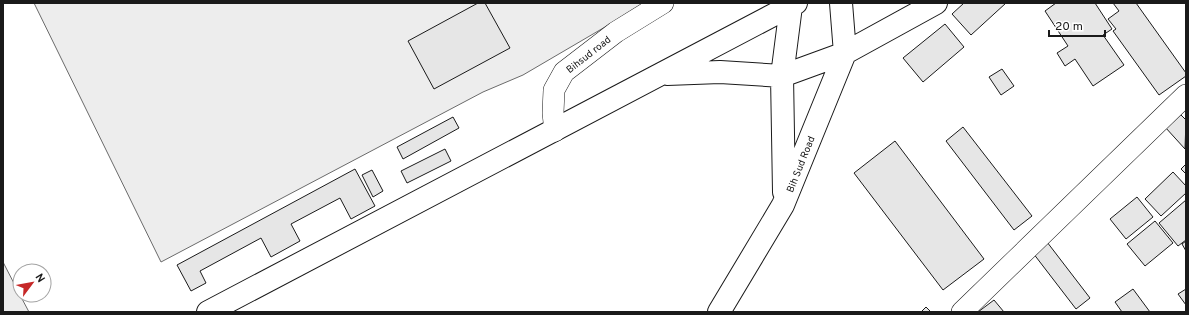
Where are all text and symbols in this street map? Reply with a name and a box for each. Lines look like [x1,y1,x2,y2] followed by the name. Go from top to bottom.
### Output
[1049,12,1105,38] scale bar
[1055,19,1083,35] text: 20 m
[564,34,614,77] street label: Bihsud road
[784,134,819,195] street label: Bih Sud Road
[12,263,52,303] north arrow
[32,271,48,285] text: N

